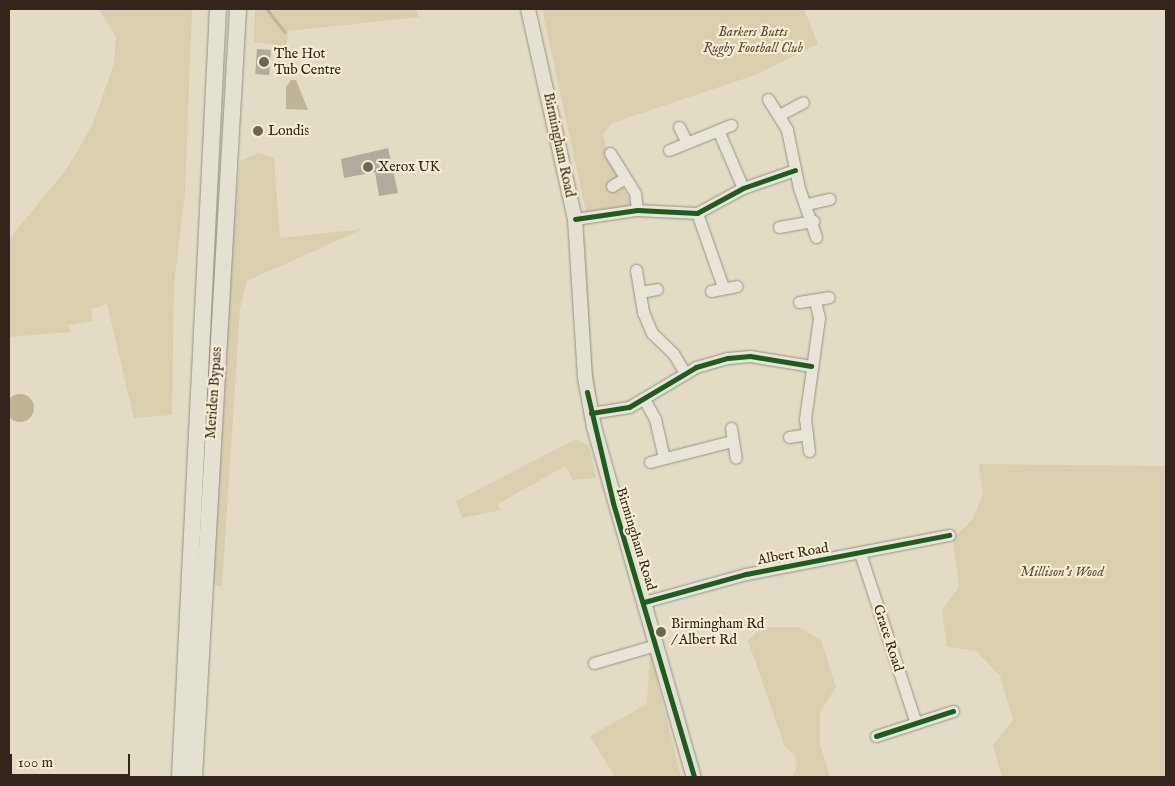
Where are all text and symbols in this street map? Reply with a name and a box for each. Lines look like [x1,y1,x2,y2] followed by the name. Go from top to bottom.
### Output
[703,24,803,56] park label: Barkers Butts Rugby Football Club
[274,46,341,78] place label: The Hot Tub Centre
[258,56,270,68] marker: The Hot Tub Centre
[540,91,578,199] street label: Birmingham Road
[268,123,309,139] place label: Londis
[252,125,264,137] marker: Londis
[378,159,440,175] place label: Xerox UK
[362,161,374,173] marker: Xerox UK
[202,346,226,440] street label: Meriden Bypass
[612,485,660,593] street label: Birmingham Road
[756,539,830,569] street label: Albert Road
[1020,564,1104,580] park label: Millison's Wood
[869,602,907,674] street label: Grace Road
[671,616,764,648] place label: Birmingham Rd / Albert Rd
[655,626,667,638] marker: Birmingham Rd / Albert Rd
[12,744,132,776] scale bar
[18,753,53,772] text: 100 m

